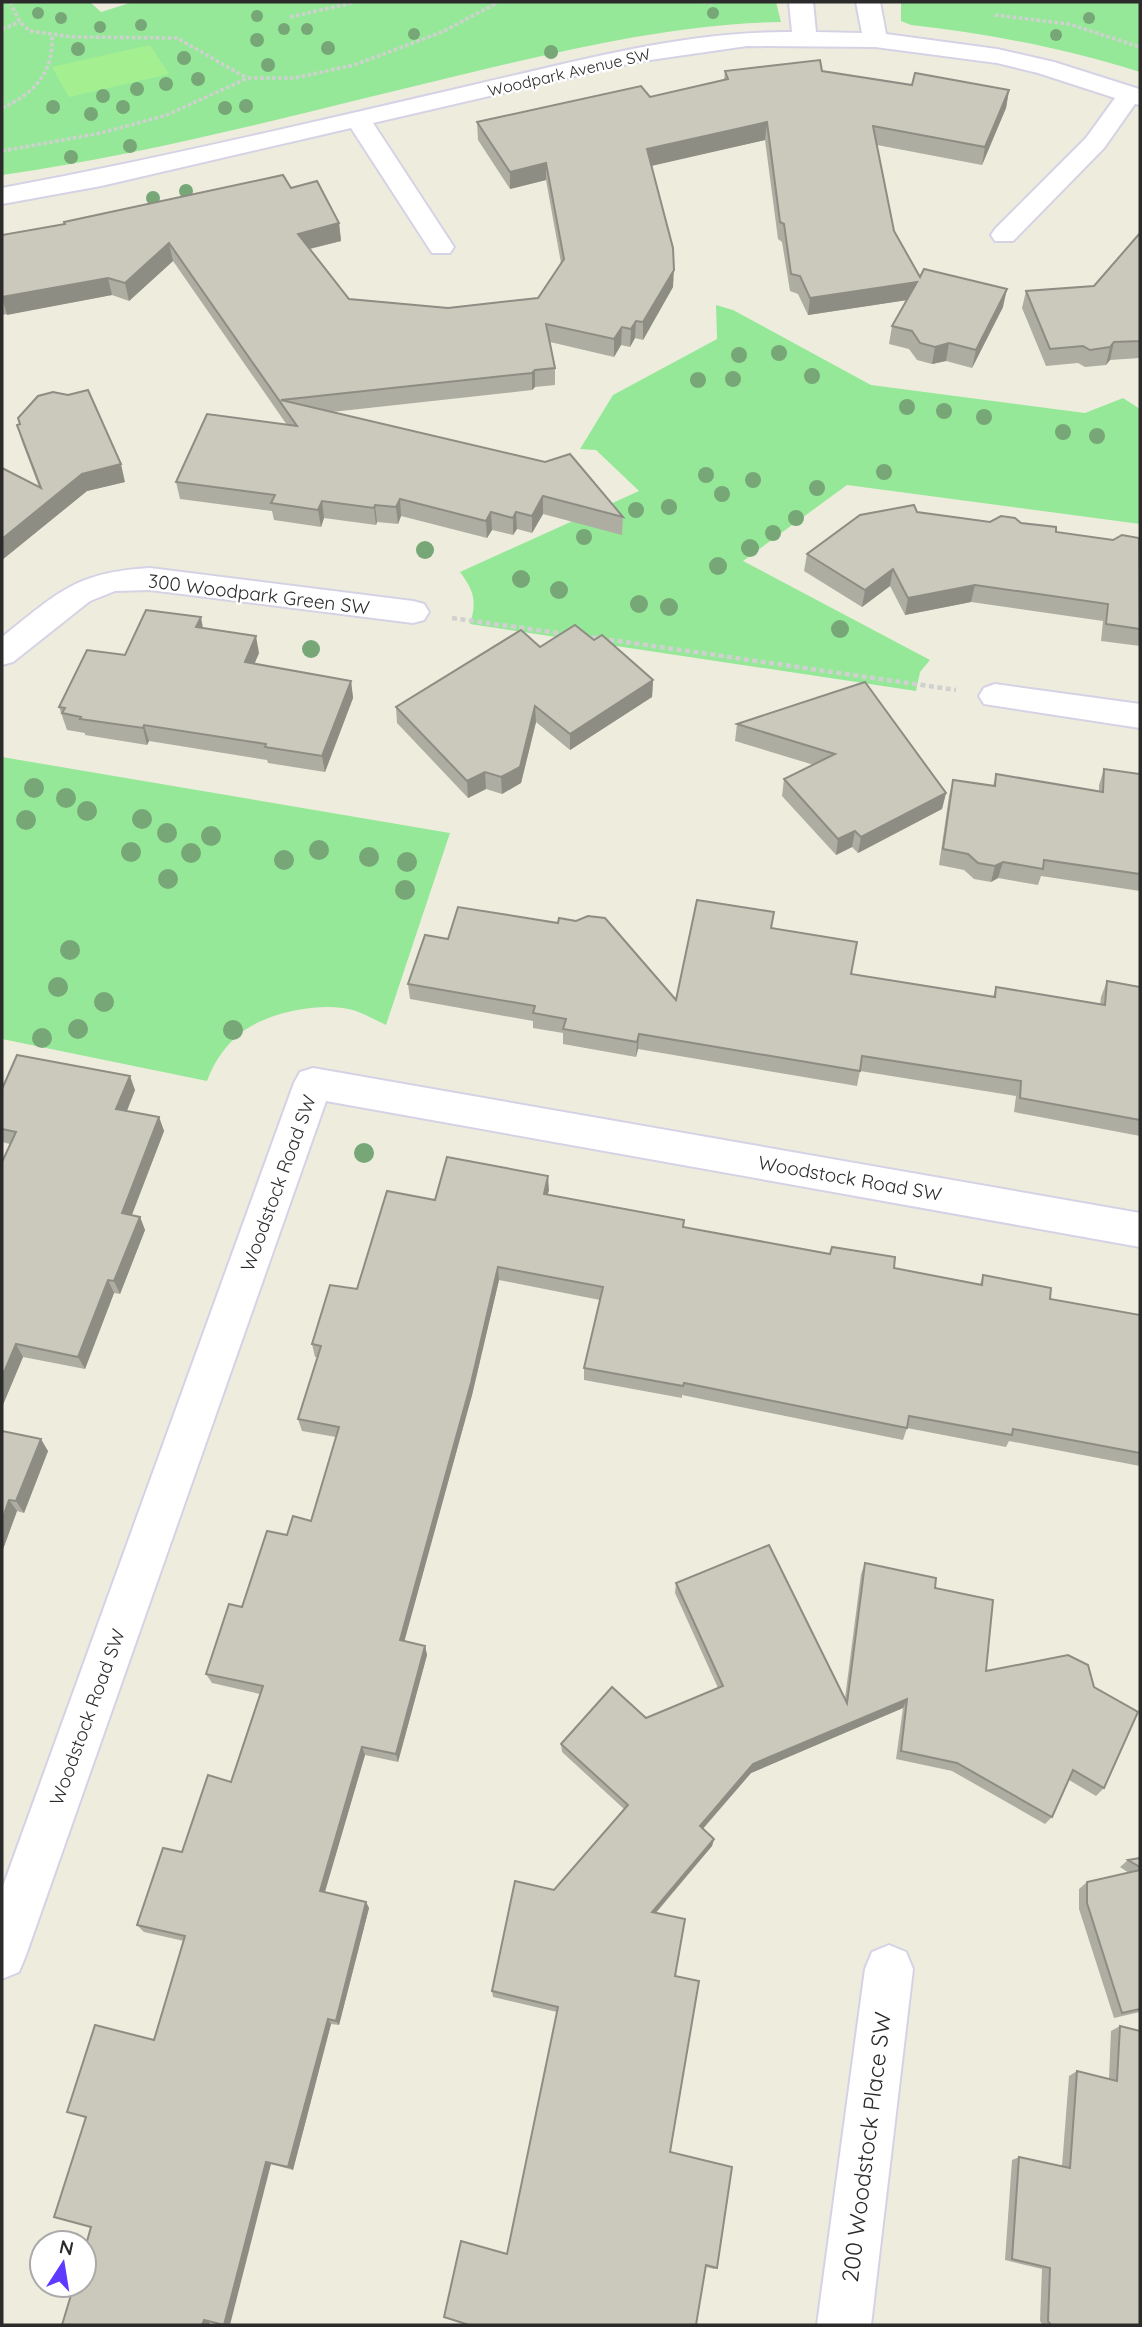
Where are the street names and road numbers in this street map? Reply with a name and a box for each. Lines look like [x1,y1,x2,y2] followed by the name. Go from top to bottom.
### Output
[486,44,652,100] street label: Woodpark Avenue SW
[147,569,371,619] street label: 300 Woodpark Green SW
[235,1092,321,1274] street label: Woodstock Road SW
[756,1150,944,1206] street label: Woodstock Road SW
[44,1626,130,1808] street label: Woodstock Road SW
[835,2010,897,2284] street label: 200 Woodstock Place SW

